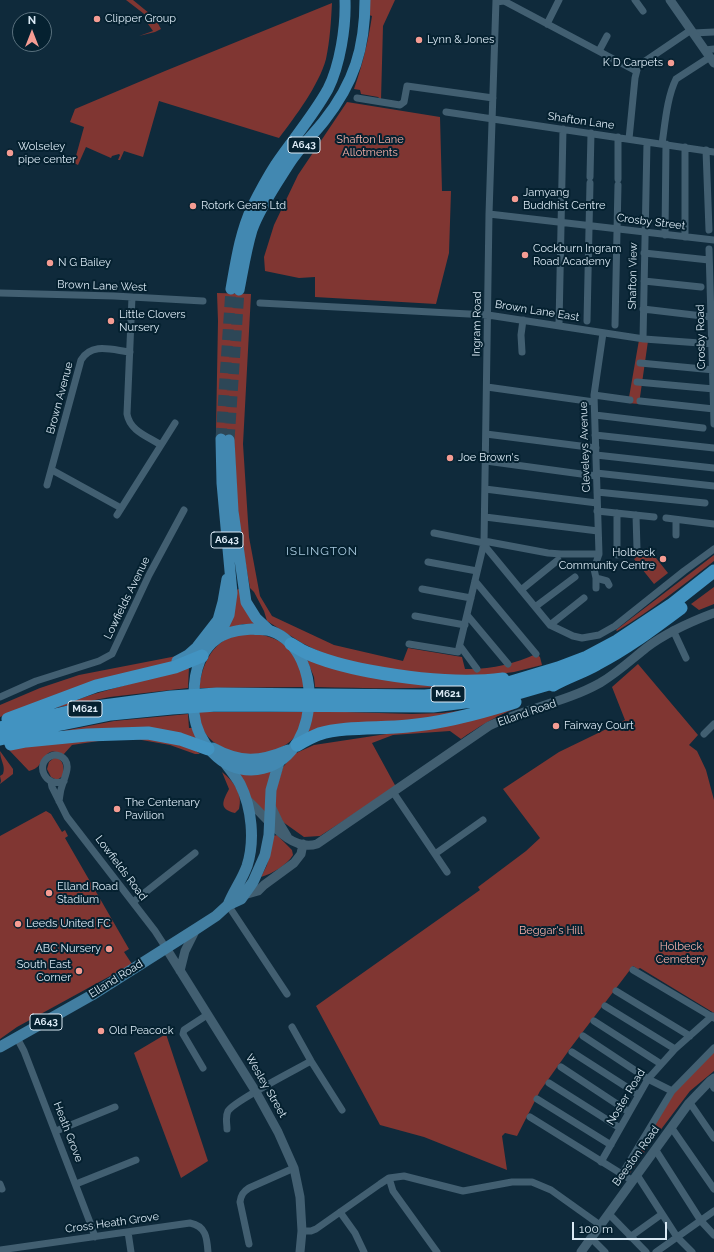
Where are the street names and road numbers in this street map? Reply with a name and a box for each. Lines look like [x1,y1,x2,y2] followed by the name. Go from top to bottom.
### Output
[547,110,615,132] street label: Shafton Lane
[288,137,320,153] road number: A643
[616,211,686,233] street label: Crosby Street
[626,242,640,310] street label: Shafton View
[57,278,147,294] street label: Brown Lane West
[470,291,484,357] street label: Ingram Road
[494,298,580,324] street label: Brown Lane East
[694,304,708,370] street label: Crosby Road
[44,360,76,436] street label: Brown Avenue
[577,401,593,493] street label: Cleveleys Avenue
[211,532,243,548] road number: A643
[101,555,153,641] street label: Lowfields Avenue
[431,686,465,702] road number: M621
[496,697,558,729] street label: Elland Road
[68,701,102,717] road number: M621
[92,833,150,903] street label: Lowfields Road
[87,957,145,1001] street label: Elland Road
[30,1014,62,1030] road number: A643
[243,1052,289,1120] street label: Wesley Street
[604,1066,648,1128] street label: Noster Road
[50,1100,86,1164] street label: Heath Grove
[610,1123,662,1189] street label: Beeston Road
[64,1210,160,1236] street label: Cross Heath Grove

